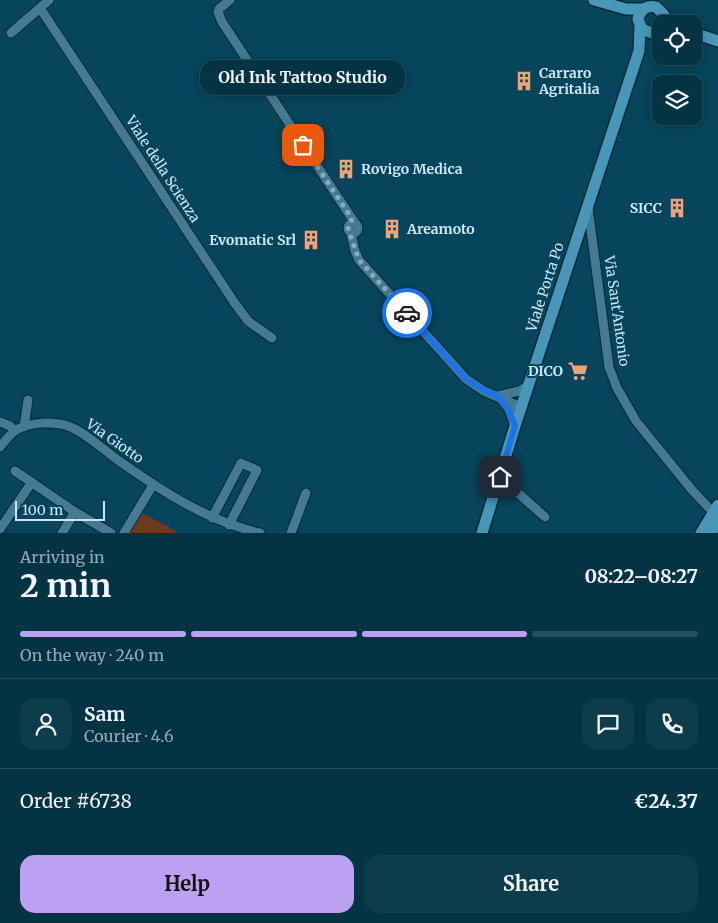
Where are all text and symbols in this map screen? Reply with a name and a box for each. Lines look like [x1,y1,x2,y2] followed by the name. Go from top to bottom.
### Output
[652,15,702,125] map controls
[652,15,702,65] button: locate
[200,60,406,95] callout: Old Ink Tattoo Studio
[538,64,600,98] place label: Carraro Agritalia
[218,67,387,87] text: Old Ink Tattoo Studio
[513,70,535,92] building icon: Carraro Agritalia
[652,75,702,125] button: layers
[121,111,204,226] street label: Viale della Scienza
[282,124,324,166] pin
[289,131,317,159] icon: bag
[335,158,357,180] building icon: Rovigo Medica
[361,160,463,178] place label: Rovigo Medica
[666,197,688,219] building icon: SICC
[630,199,662,217] place label: SICC
[381,218,403,240] building icon: Areamoto
[406,220,475,238] place label: Areamoto
[300,229,322,251] building icon: Evomatic Srl
[209,231,296,249] place label: Evomatic Srl
[522,240,568,335] street label: Viale Porta Po
[600,254,634,367] street label: Via Sant'Antonio
[382,288,432,338] courier
[393,299,421,327] icon: car
[567,360,589,382] supermarket icon: DICO
[528,362,563,380] place label: DICO
[82,414,147,467] street label: Via Giotto
[479,456,521,498] pin
[486,463,514,491] icon: home
[15,498,105,521] scale bar
[22,501,63,519] text: 100 m
[20,547,105,567] text: Arriving in
[584,564,698,588] text: 08:22–08:27
[20,566,111,606] text: 2 min
[20,645,164,665] text: On the way · 240 m
[20,698,72,750] button: person
[582,698,634,750] button: chat
[646,698,698,750] button: phone
[84,702,125,726] text: Sam
[84,726,174,746] text: Courier · 4.6
[20,789,132,813] text: Order #6738
[634,789,698,813] text: €24.37
[20,855,354,913] button: Help
[364,855,698,913] button: Share

